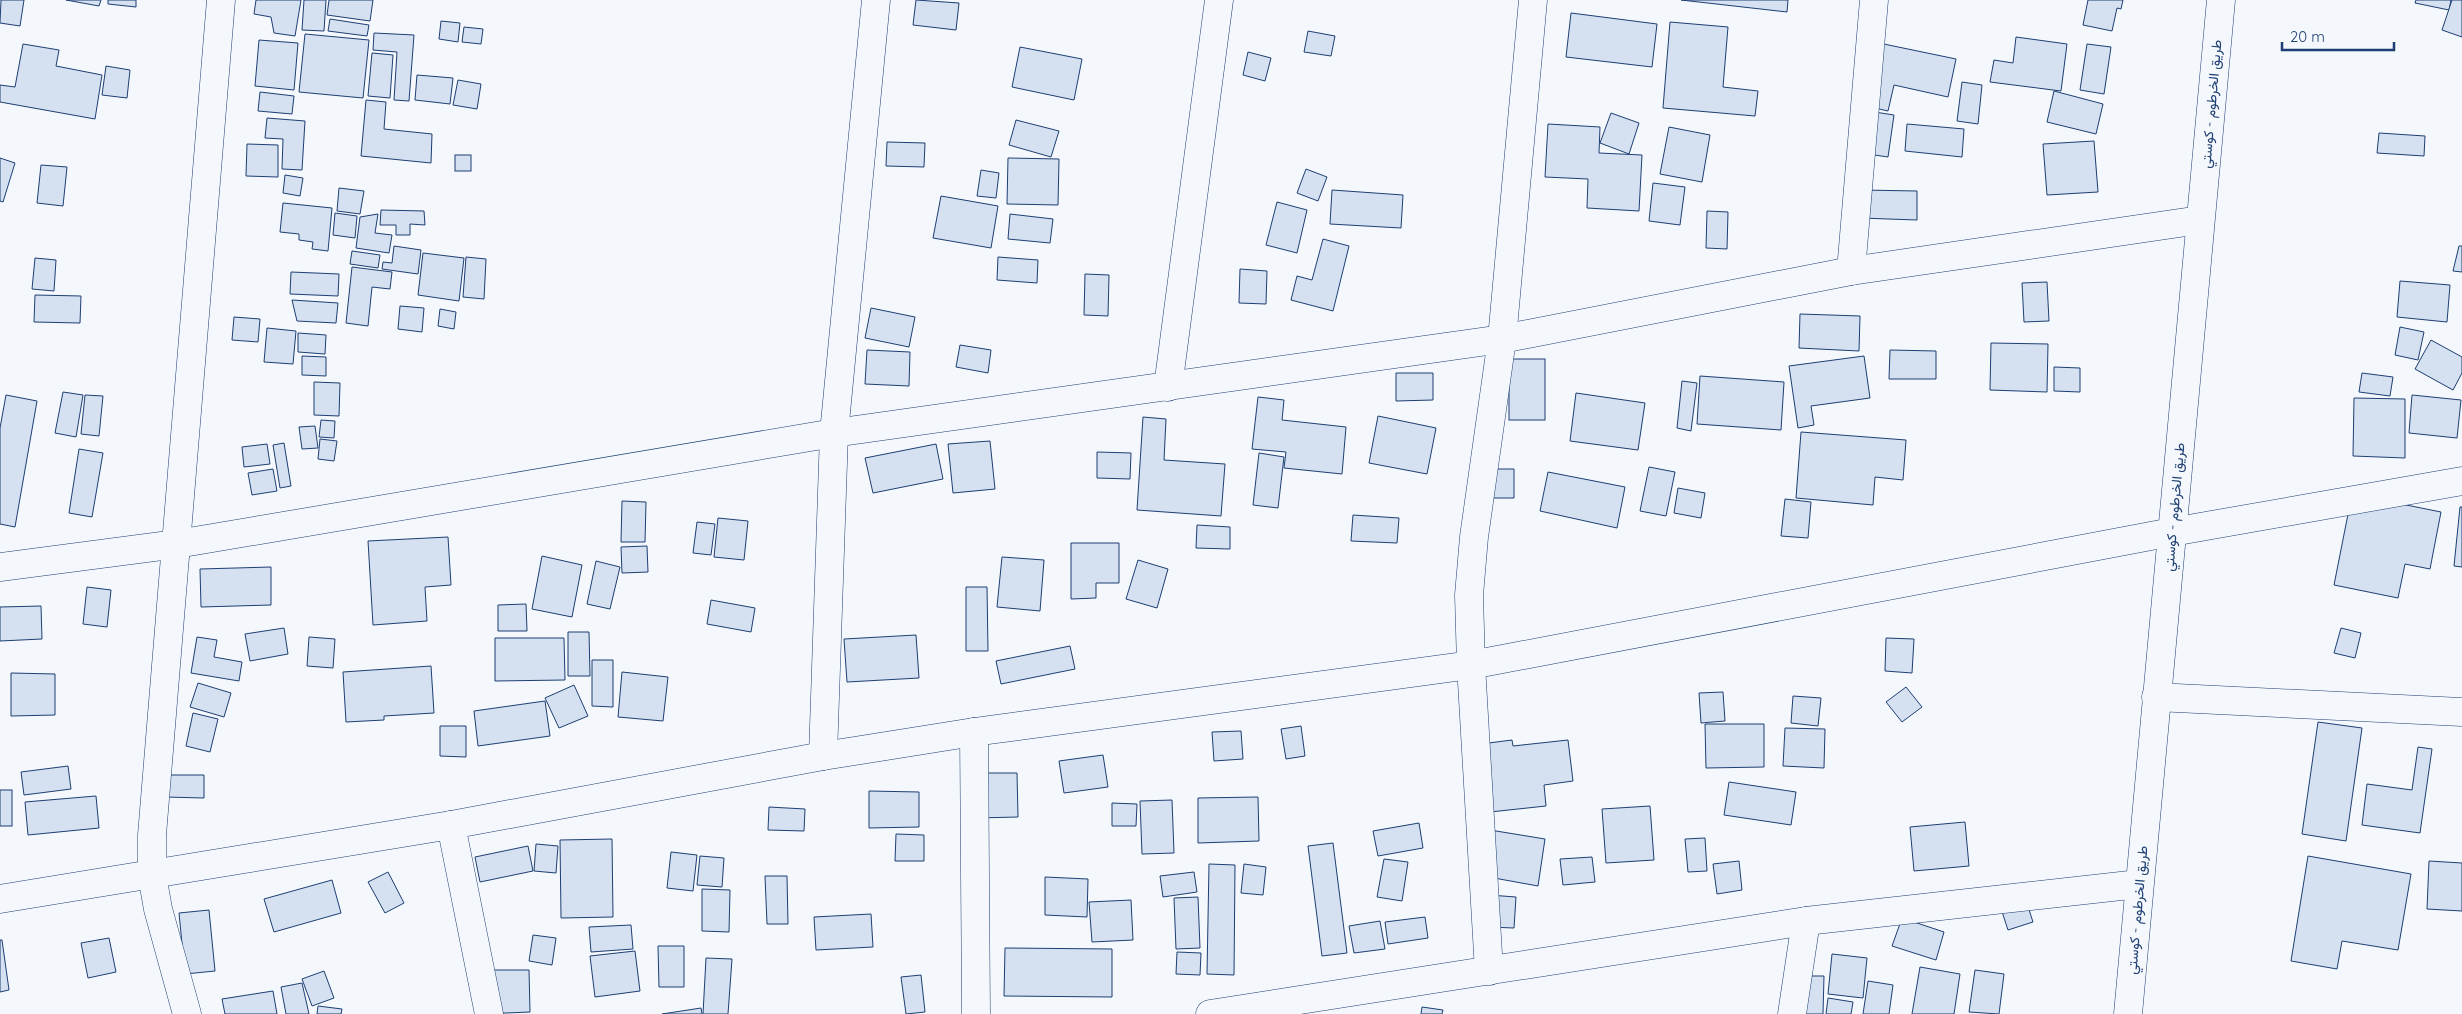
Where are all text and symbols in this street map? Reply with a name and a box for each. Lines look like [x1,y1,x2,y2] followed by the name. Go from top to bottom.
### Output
[2282,20,2394,52] scale bar
[2290,27,2325,46] text: 20 m
[2196,39,2229,169] street label: طريق الخرطوم - كوستي
[2159,442,2192,572] street label: طريق الخرطوم - كوستي
[2122,845,2155,975] street label: طريق الخرطوم - كوستي

